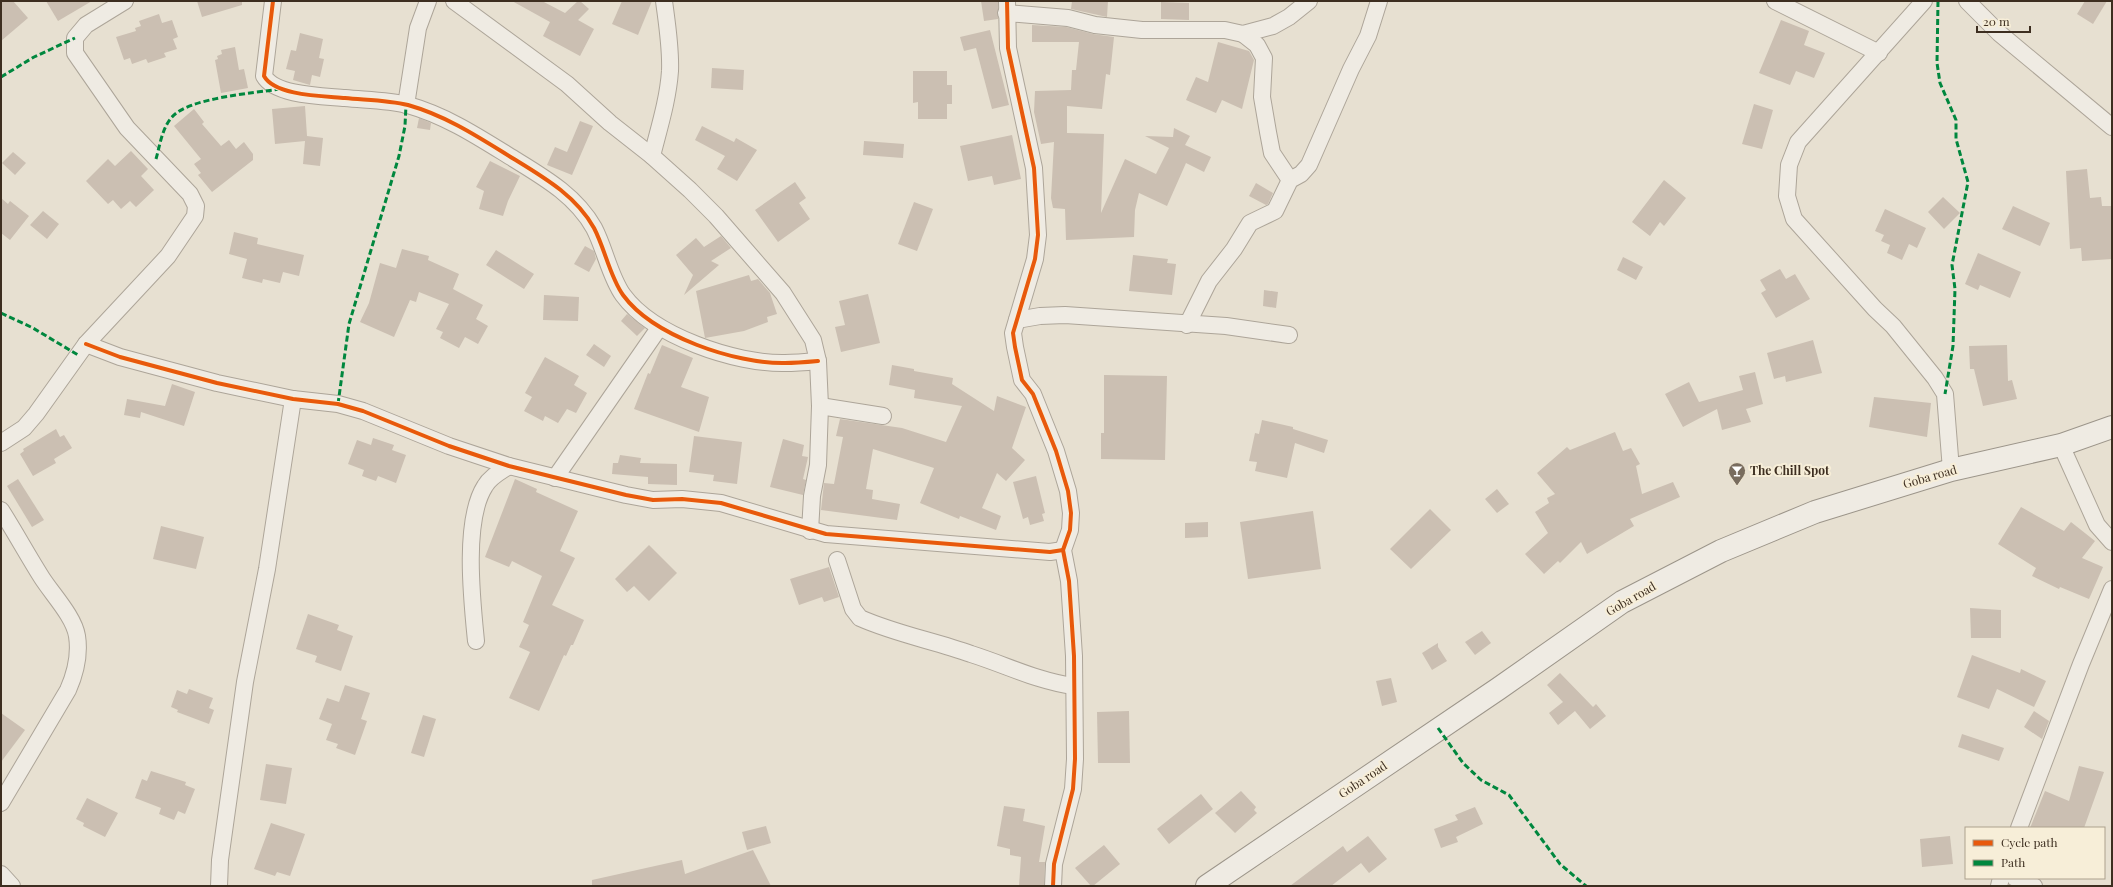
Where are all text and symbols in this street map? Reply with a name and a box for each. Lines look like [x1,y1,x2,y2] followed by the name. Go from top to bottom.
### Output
[1977,8,2030,34] scale bar
[1983,13,2010,29] text: 20 m
[1727,461,1747,486] bar icon: The Chill Spot
[1901,461,1958,491] street label: Goba road
[1750,462,1830,478] place label: The Chill Spot
[1603,577,1658,619] street label: Goba road
[1335,757,1390,801] street label: Goba road
[1965,827,2105,879] legend
[2001,834,2058,850] text: Cycle path
[2001,854,2025,870] text: Path

